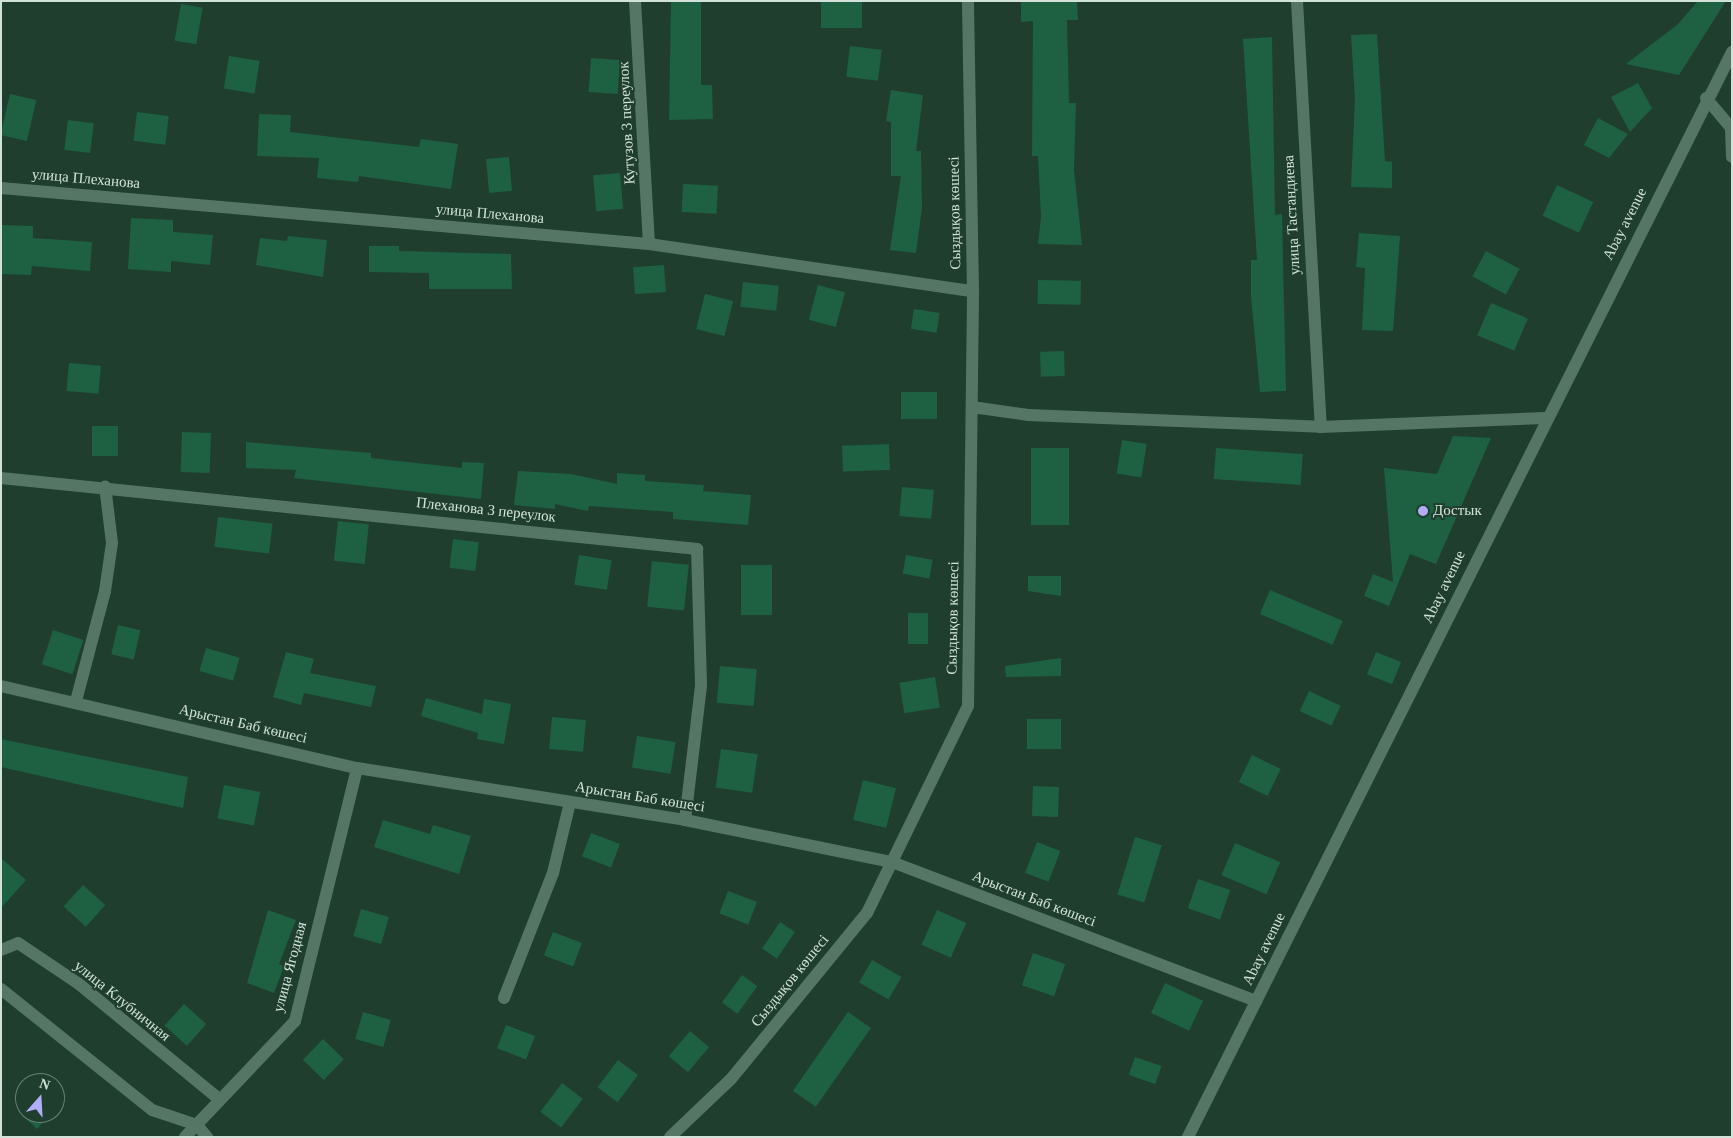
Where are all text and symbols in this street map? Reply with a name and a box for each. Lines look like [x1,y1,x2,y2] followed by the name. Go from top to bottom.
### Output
[615,61,639,185] street label: Кутузов 3 переулок
[1280,155,1304,275] street label: улица Тастандиева
[945,156,965,270] street label: Сыздықов көшесі
[31,165,141,193] street label: улица Плеханова
[1599,185,1651,263] street label: Abay avenue
[435,200,545,228] street label: улица Плеханова
[415,494,557,526] street label: Плеханова 3 переулок
[1433,502,1482,520] place label: Достык
[1417,505,1429,517] marker: Достык
[1419,548,1469,626] street label: Abay avenue
[943,561,963,675] street label: Сыздықов көшесі
[177,700,309,748] street label: Арыстан Баб көшесі
[574,778,706,816] street label: Арыстан Баб көшесі
[970,867,1098,931] street label: Арыстан Баб көшесі
[1239,910,1289,988] street label: Abay avenue
[269,920,311,1014] street label: улица Ягодная
[747,931,833,1031] street label: Сыздықов көшесі
[70,957,174,1045] street label: улица Клубничная
[15,1073,65,1123] north arrow
[37,1076,52,1093] text: N

